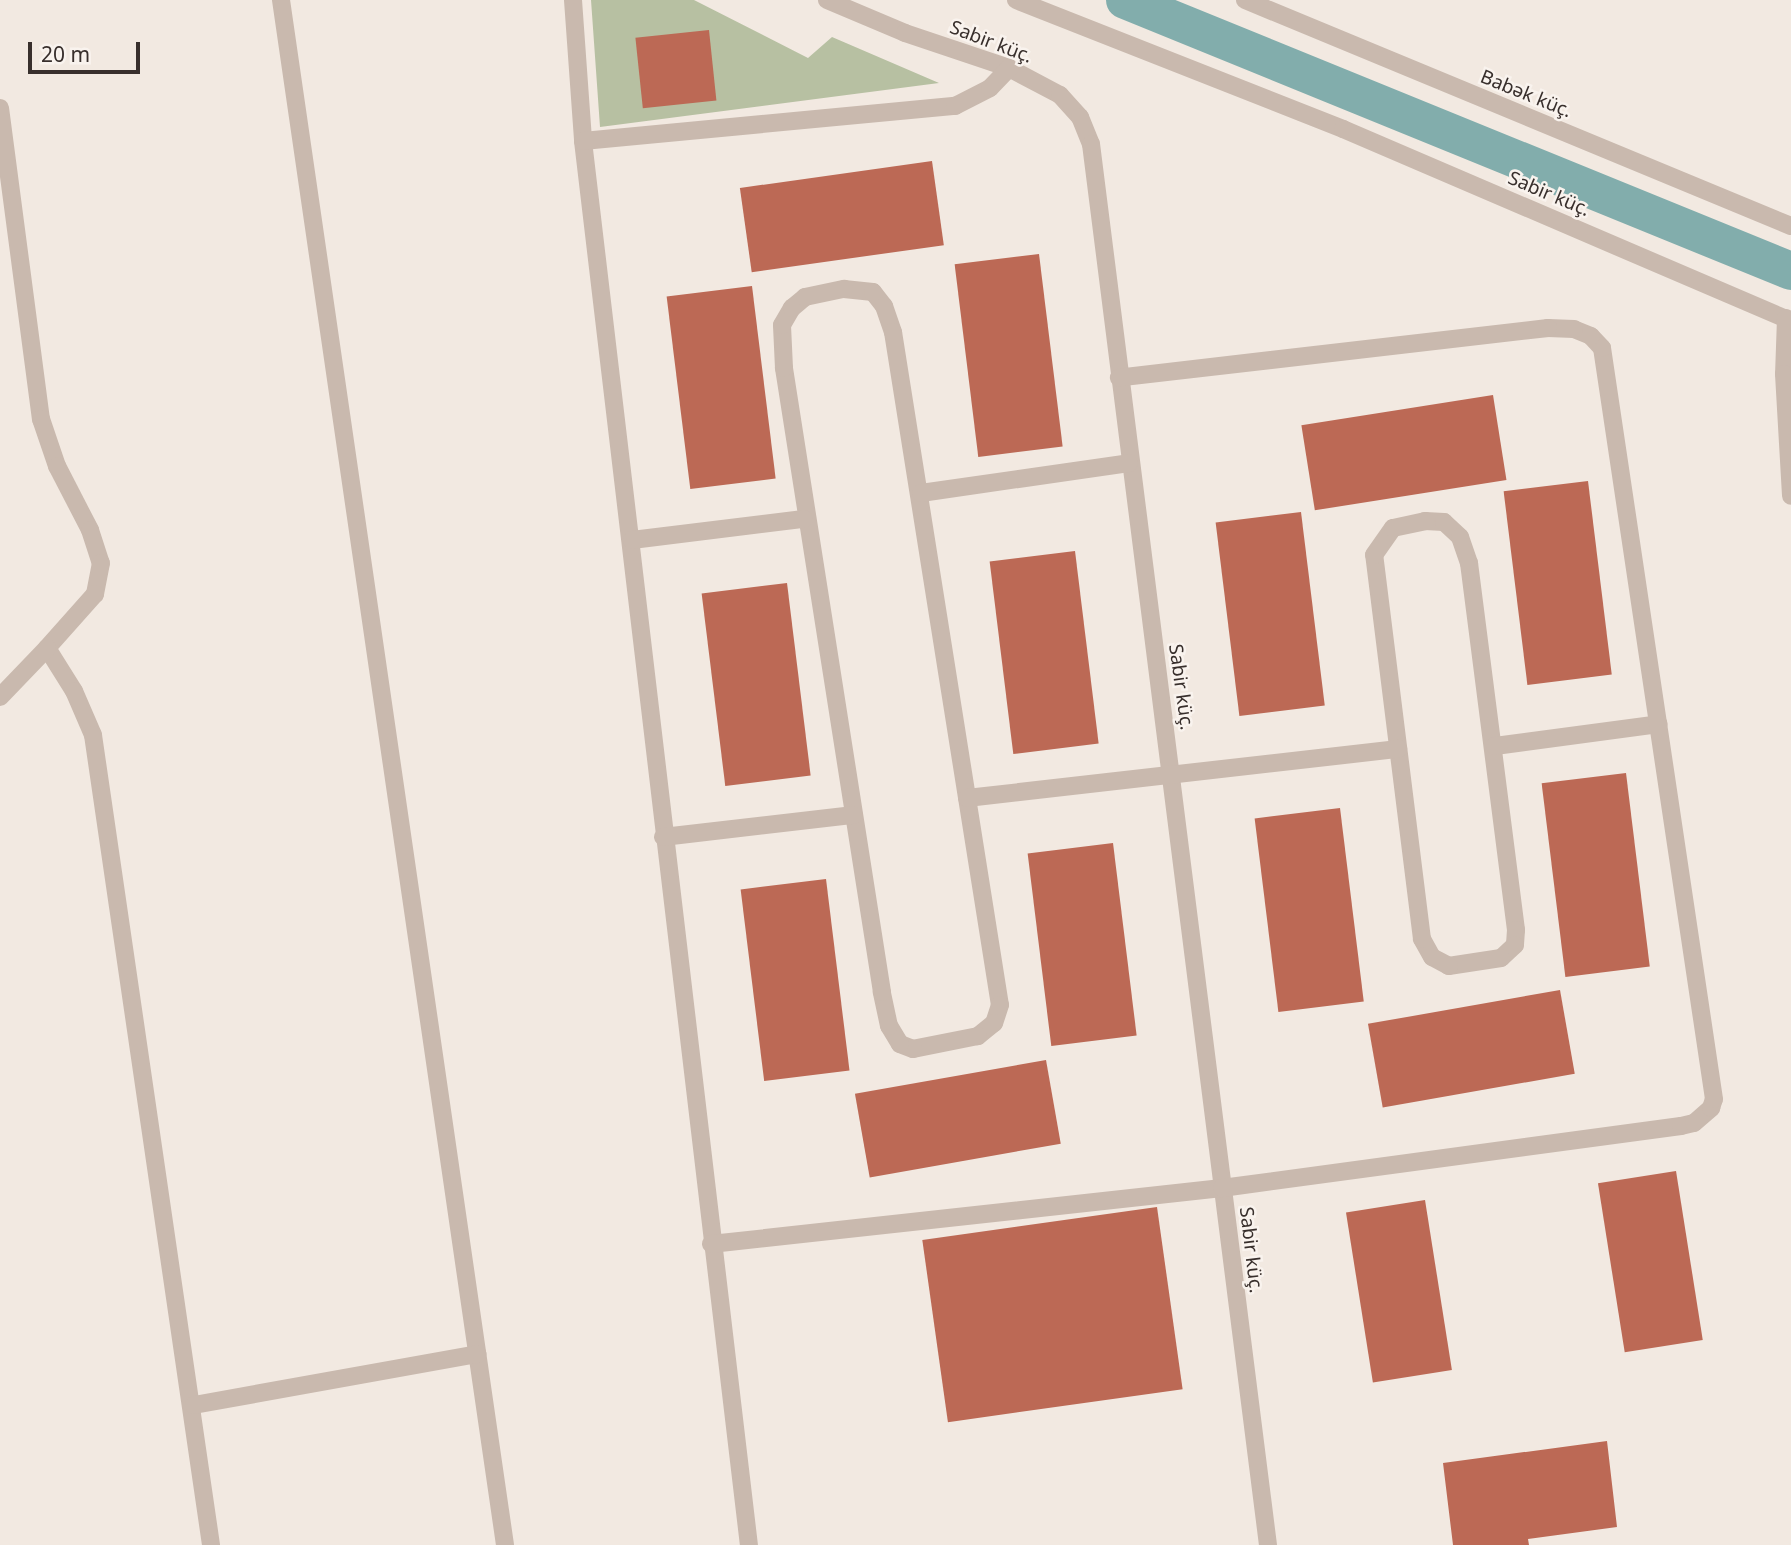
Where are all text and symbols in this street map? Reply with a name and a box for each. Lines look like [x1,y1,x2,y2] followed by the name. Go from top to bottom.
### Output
[947,16,1035,68] street label: Sabir küç.
[32,28,144,72] scale bar
[41,40,90,68] text: 20 m
[1477,65,1575,123] street label: Babək küç.
[1505,167,1593,221] street label: Sabir küç.
[1164,643,1198,731] street label: Sabir küç.
[1234,1206,1268,1294] street label: Sabir küç.

